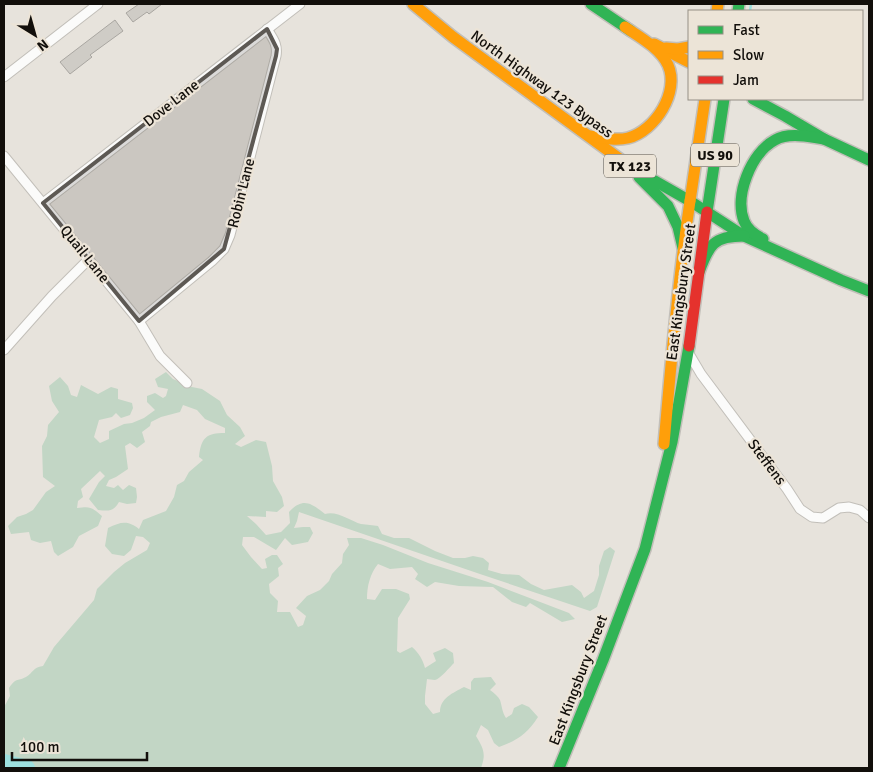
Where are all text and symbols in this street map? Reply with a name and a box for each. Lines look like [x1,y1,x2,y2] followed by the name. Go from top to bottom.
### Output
[10,10,60,60] north arrow
[688,10,863,100] legend
[733,21,760,39] text: Fast
[467,26,617,142] street label: North Highway 123 Bypass
[34,35,52,55] text: N
[733,46,764,64] text: Slow
[733,71,759,89] text: Jam
[140,76,202,130] street label: Dove Lane
[691,144,739,166] road number: US 90
[604,154,656,178] road number: TX 123
[224,156,258,230] street label: Robin Lane
[56,222,114,286] street label: Quail Lane
[662,222,700,362] street label: East Kingsbury Street
[744,436,790,489] street label: Steffens
[545,612,611,748] street label: East Kingsbury Street
[12,730,148,762] scale bar
[20,738,60,756] text: 100 m

